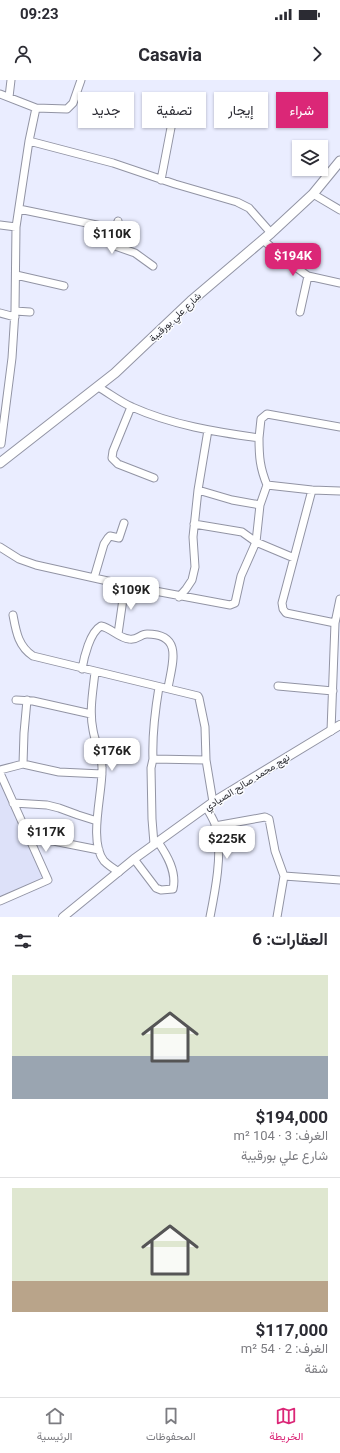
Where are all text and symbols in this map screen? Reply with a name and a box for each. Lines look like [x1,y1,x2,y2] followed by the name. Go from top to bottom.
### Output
[20,5,59,23] text: 09:23
[12,43,34,65] icon: person
[306,43,328,65] icon: forward
[138,44,202,65] text: Casavia
[78,92,134,128] chip: جديد
[142,92,206,128] chip: تصفية
[214,92,268,128] chip: إيجار
[276,92,328,128] chip: شراء
[292,140,328,176] map controls
[292,140,328,176] button: layers
[84,221,140,255] pin: $110K
[93,226,131,241] text: $110K
[265,243,321,277] pin: $194K
[274,248,312,263] text: $194K
[147,290,205,346] street label: شارع علي بورقيبة
[103,577,159,611] pin: $109K
[112,582,150,597] text: $109K
[84,738,140,772] pin: $176K
[93,743,131,758] text: $176K
[203,751,293,815] street label: نهج محمد صالح الصيادي
[18,819,74,853] pin: $117K
[27,824,65,839] text: $117K
[199,826,255,860] pin: $225K
[208,831,246,846] text: $225K
[252,929,328,949] text: العقارات: 6
[12,930,34,952] icon: filters
[134,1001,206,1073] icon: home
[256,1107,328,1127] text: $194,000
[234,1128,328,1143] text: الغرف: 3 · 104 m²
[241,1148,328,1163] text: شارع علي بورقيبة
[134,1214,206,1286] icon: home
[256,1320,328,1340] text: $117,000
[241,1341,328,1356] text: الغرف: 2 · 54 m²
[305,1361,328,1376] text: شقة
[37,1405,72,1446] tab: الرئيسية
[146,1405,196,1446] tab: المحفوظات
[269,1405,303,1446] tab: الخريطة

